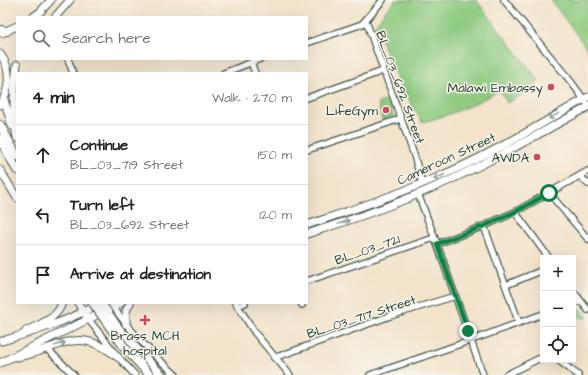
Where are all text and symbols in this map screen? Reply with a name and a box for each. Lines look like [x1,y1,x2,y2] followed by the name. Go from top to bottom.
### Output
[16,16,308,60] search box
[30,27,52,49] icon: search
[62,28,151,49] text: Search here
[371,28,429,147] street label: BL_03_692 Street
[447,79,543,98] place label: Malawi Embassy
[546,82,556,92] marker: Malawi Embassy
[32,86,75,110] text: 4 min
[212,89,292,107] text: Walk · 270 m
[326,102,379,121] place label: LifeGym
[381,105,391,115] marker: LifeGym
[548,113,560,121] one-way arrow
[394,128,499,190] street label: Cameroon Street
[70,135,128,156] text: Continue
[32,144,54,166] icon: ahead
[258,146,292,164] text: 150 m
[492,149,530,167] place label: AWDA
[532,152,542,162] marker: AWDA
[70,156,183,174] text: BL_03_719 Street
[433,174,445,181] one-way arrow
[540,184,558,202] route start
[70,195,134,216] text: Turn left
[32,204,54,226] icon: left
[259,206,292,224] text: 120 m
[70,216,189,234] text: BL_03_692 Street
[337,218,350,225] one-way arrow
[332,230,403,270] street label: BL_03_721
[540,255,576,363] map controls
[540,255,576,291] button: +
[32,264,54,286] icon: arrive
[70,264,211,285] text: Arrive at destination
[304,291,419,343] street label: BL_03_717 Street
[540,291,576,327] button: −
[139,314,151,326] marker: Brass MCH hospital
[459,322,477,340] route end
[110,327,180,360] place label: Brass MCH hospital
[540,327,576,363] button: locate
[53,340,66,347] one-way arrow

